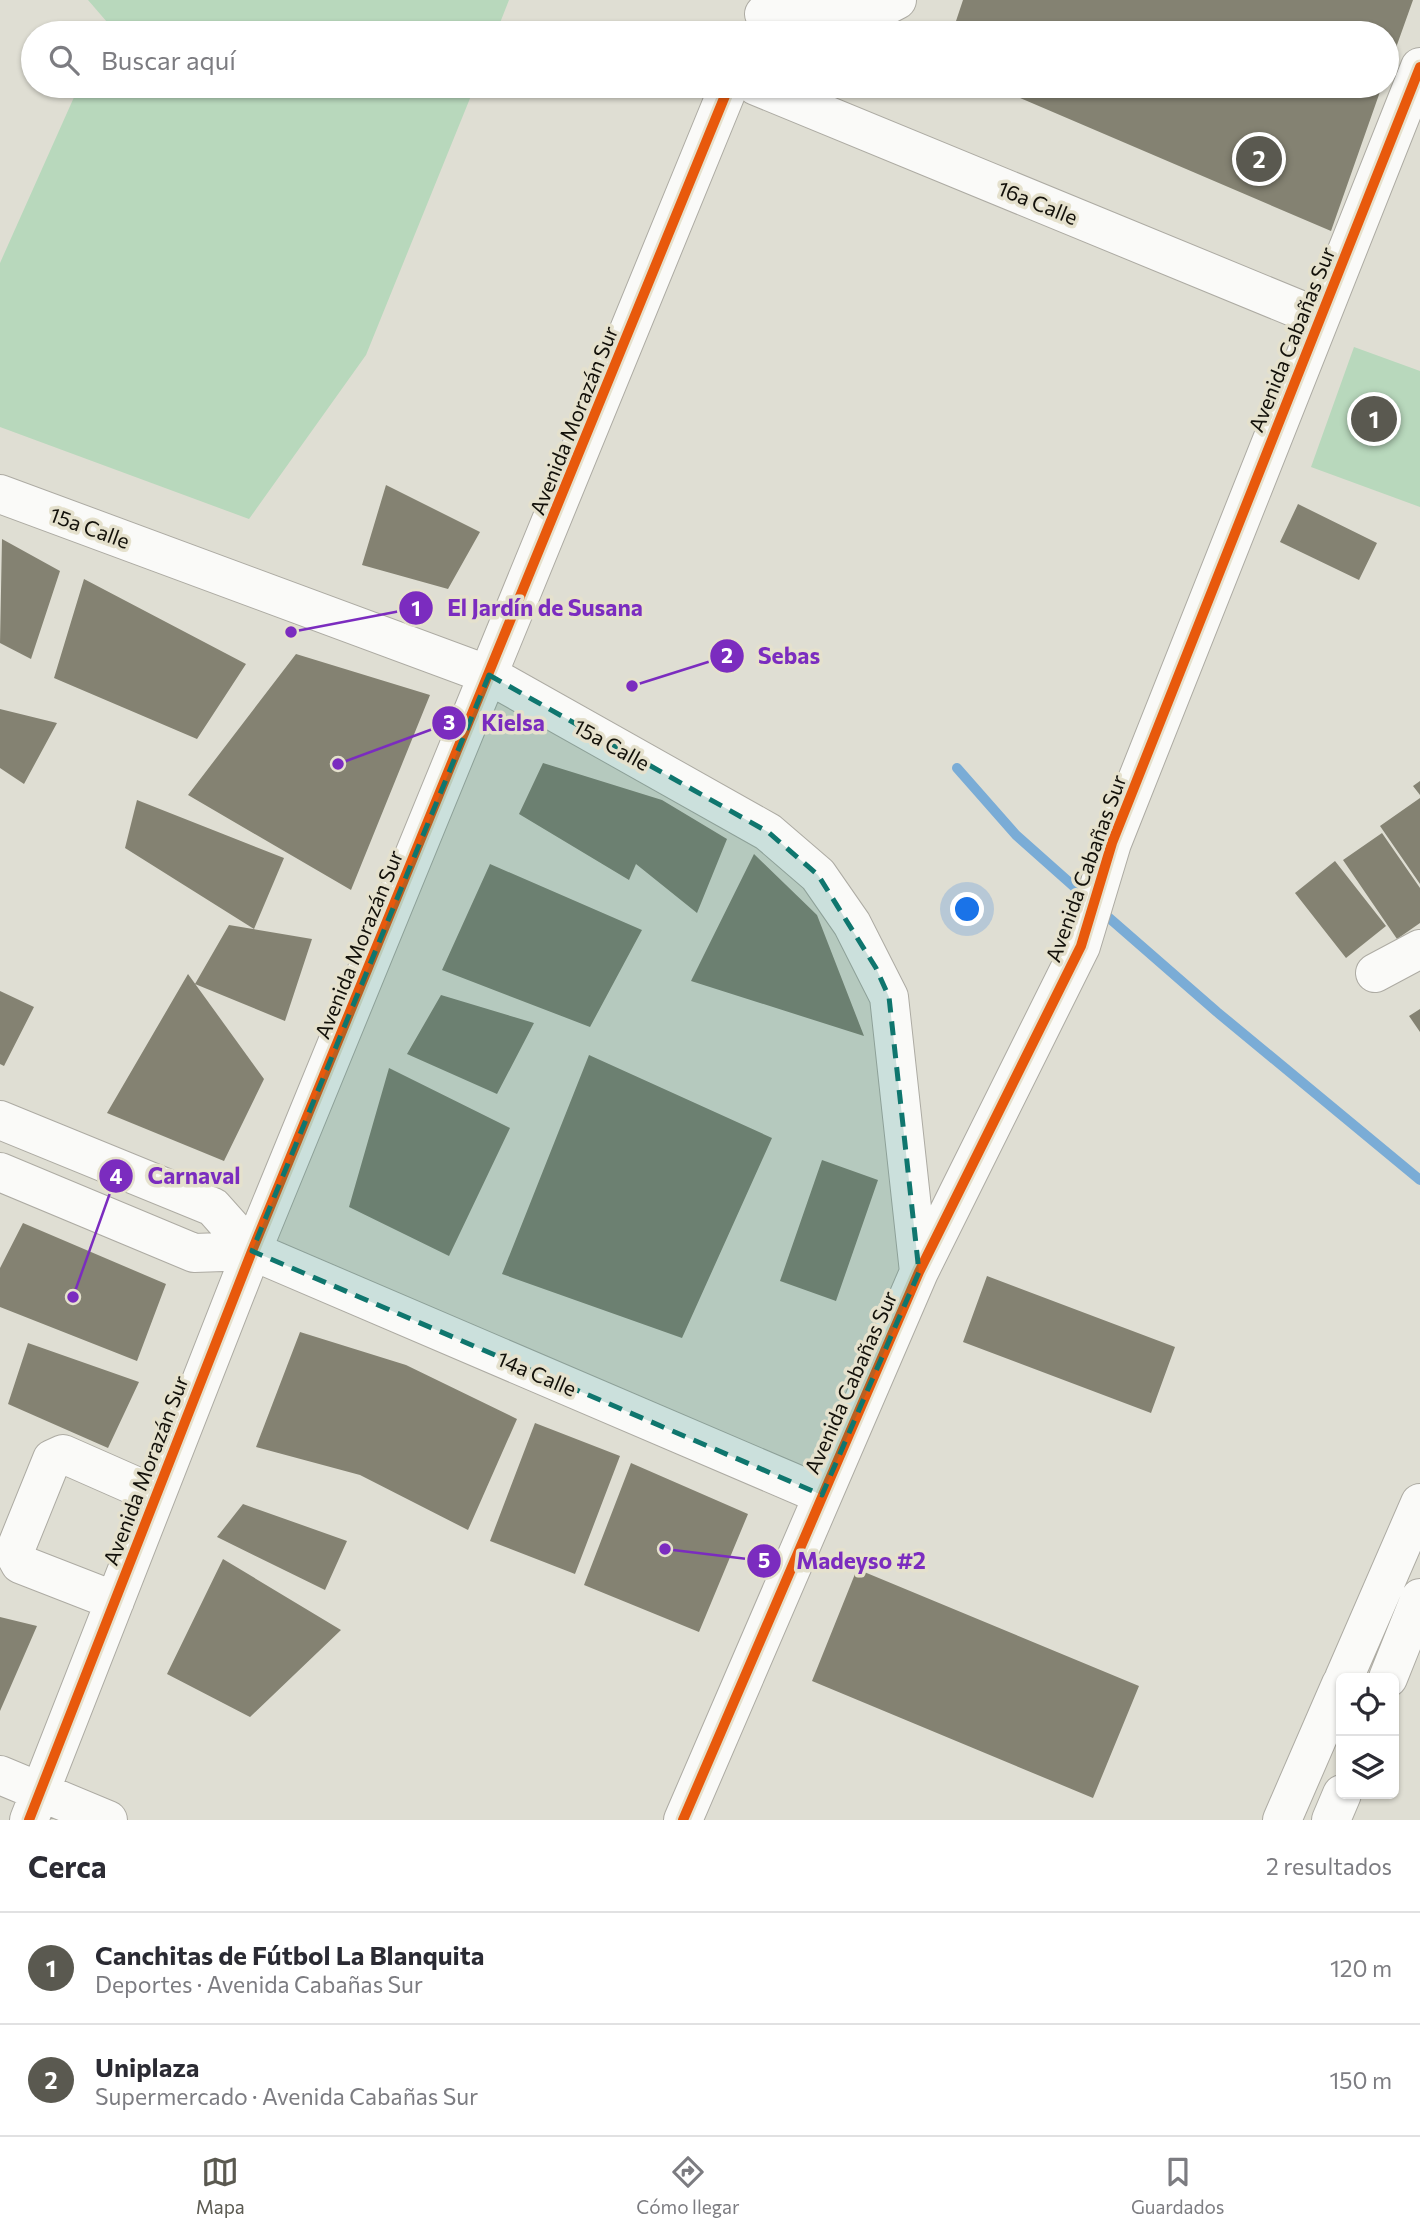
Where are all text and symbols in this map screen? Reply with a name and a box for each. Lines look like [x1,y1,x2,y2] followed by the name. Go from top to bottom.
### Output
[21,21,1399,98] search box
[45,41,83,79] icon: search
[101,44,236,75] text: Buscar aquí
[1236,133,1282,185] pin: 2
[994,175,1082,229] street label: 16a Calle
[1242,243,1340,435] street label: Avenida Cabañas Sur
[524,322,622,518] street label: Avenida Morazán Sur
[1351,393,1397,445] pin: 1
[47,501,133,553] street label: 15a Calle
[398,586,657,630] callout: El Jardín de Susana
[447,593,643,621] text: El Jardín de Susana
[411,595,421,620] text: 1
[709,634,834,678] callout: Sebas
[758,641,820,669] text: Sebas
[721,642,733,667] text: 2
[432,701,559,745] callout: Kielsa
[481,708,545,736] text: Kielsa
[443,709,455,734] text: 3
[570,713,654,775] street label: 15a Calle
[1039,771,1131,965] street label: Avenida Cabañas Sur
[309,846,407,1042] street label: Avenida Morazán Sur
[950,892,984,926] your location
[98,1154,255,1198] callout: Carnaval
[147,1161,241,1189] text: Carnaval
[110,1163,123,1188] text: 4
[798,1287,902,1477] street label: Avenida Cabañas Sur
[494,1345,580,1401] street label: 14a Calle
[97,1372,193,1568] street label: Avenida Morazán Sur
[747,1539,940,1583] callout: Madeyso #2
[796,1546,926,1574] text: Madeyso #2
[758,1547,770,1572] text: 5
[1336,1673,1399,1799] map controls
[1336,1673,1399,1736] button: locate
[1336,1736,1399,1799] button: layers
[28,1847,107,1884] text: Cerca
[1266,1852,1392,1880] text: 2 resultados
[95,1939,485,1970] text: Canchitas de Fútbol La Blanquita
[46,1954,56,1982] text: 1
[1330,1954,1392,1982] text: 120 m
[95,1970,423,1998] text: Deportes · Avenida Cabañas Sur
[95,2051,200,2082] text: Uniplaza
[44,2066,58,2094] text: 2
[1329,2066,1392,2094] text: 150 m
[95,2082,478,2110] text: Supermercado · Avenida Cabañas Sur
[196,2153,245,2218] tab: Mapa
[636,2153,740,2218] tab: Cómo llegar
[1131,2153,1224,2218] tab: Guardados

